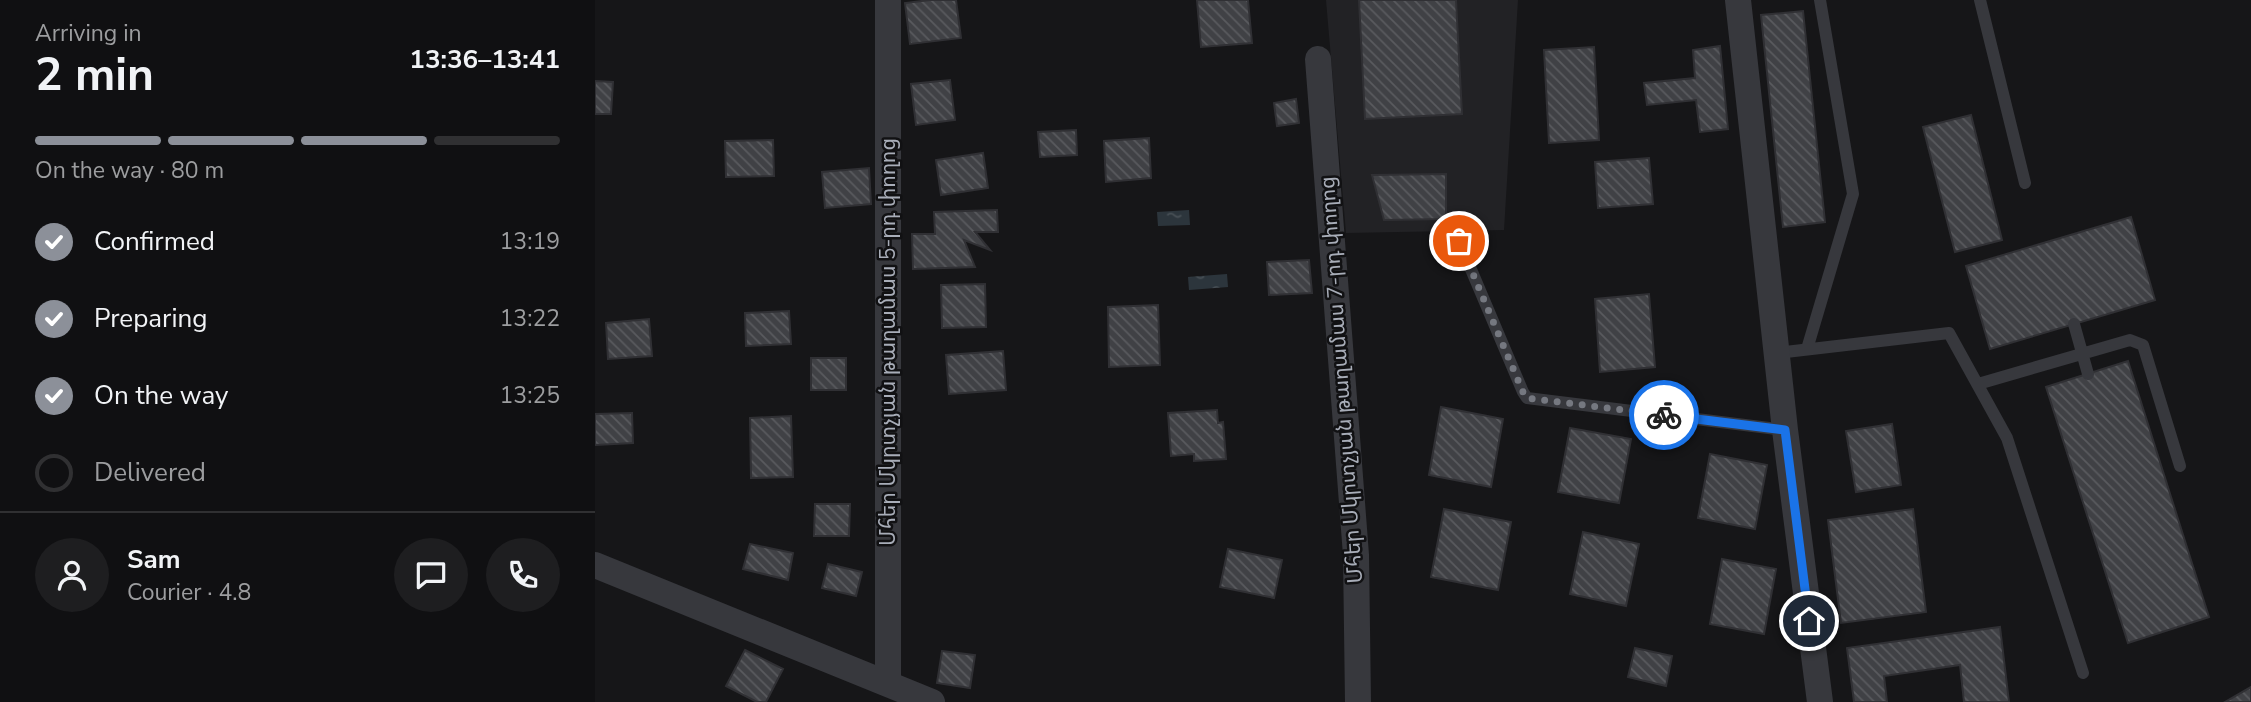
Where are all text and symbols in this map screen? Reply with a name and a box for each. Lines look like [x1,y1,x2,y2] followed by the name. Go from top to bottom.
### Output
[35,18,142,49] text: Arriving in
[409,42,560,77] text: 13:36–13:41
[35,43,154,106] text: 2 min
[874,138,902,546] street label: Մհեր Մկրտչյան թաղամաս 5-րդ փողոց
[35,155,224,186] text: On the way · 80 m
[1313,176,1369,584] street label: Մհեր Մկրտչյան թաղամաս 7-րդ փողոց
[1429,211,1489,271] pin
[1440,222,1478,260] icon: bag
[35,223,73,261] icon: check
[94,224,215,259] text: Confirmed
[500,226,560,257] text: 13:19
[35,300,73,338] icon: check
[94,301,207,336] text: Preparing
[500,303,560,334] text: 13:22
[35,377,73,415] icon: check
[94,378,228,413] text: On the way
[500,380,560,411] text: 13:25
[1629,380,1699,450] courier
[1645,396,1683,434] icon: bike
[94,455,206,490] text: Delivered
[35,538,109,612] button: person
[394,538,468,612] button: chat
[486,538,560,612] button: phone
[127,542,180,577] text: Sam
[127,577,251,608] text: Courier · 4.8
[1779,591,1839,651] pin
[1790,602,1828,640] icon: home

